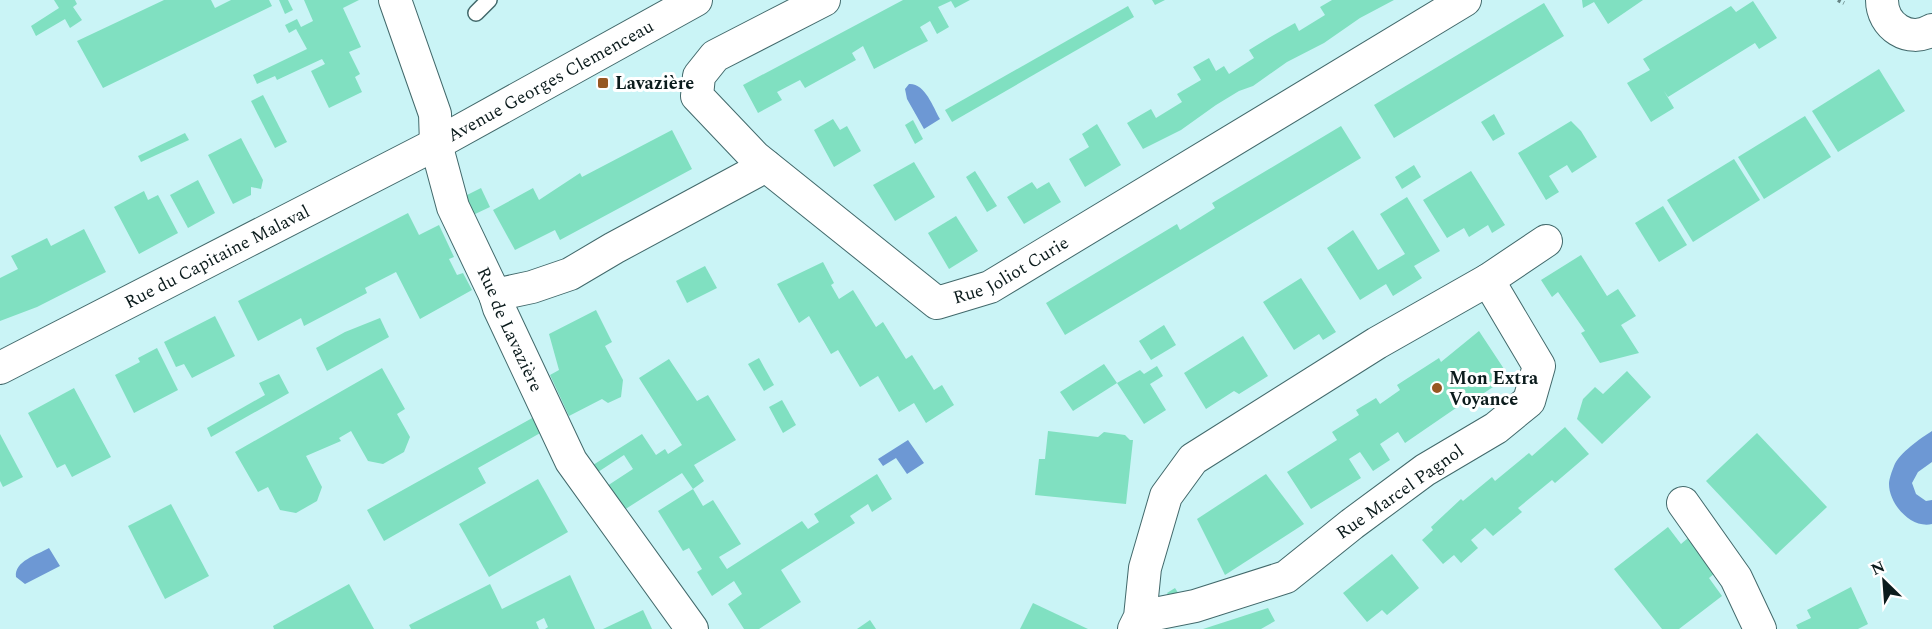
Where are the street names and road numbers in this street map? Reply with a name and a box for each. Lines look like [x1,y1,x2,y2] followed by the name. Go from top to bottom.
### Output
[442,13,659,149] street label: Avenue Georges Clemenceau
[120,198,314,315] street label: Rue du Capitaine Malaval
[950,229,1074,311] street label: Rue Joliot Curie
[470,262,550,396] street label: Rue de Lavazière
[1331,438,1469,546] street label: Rue Marcel Pagnol

